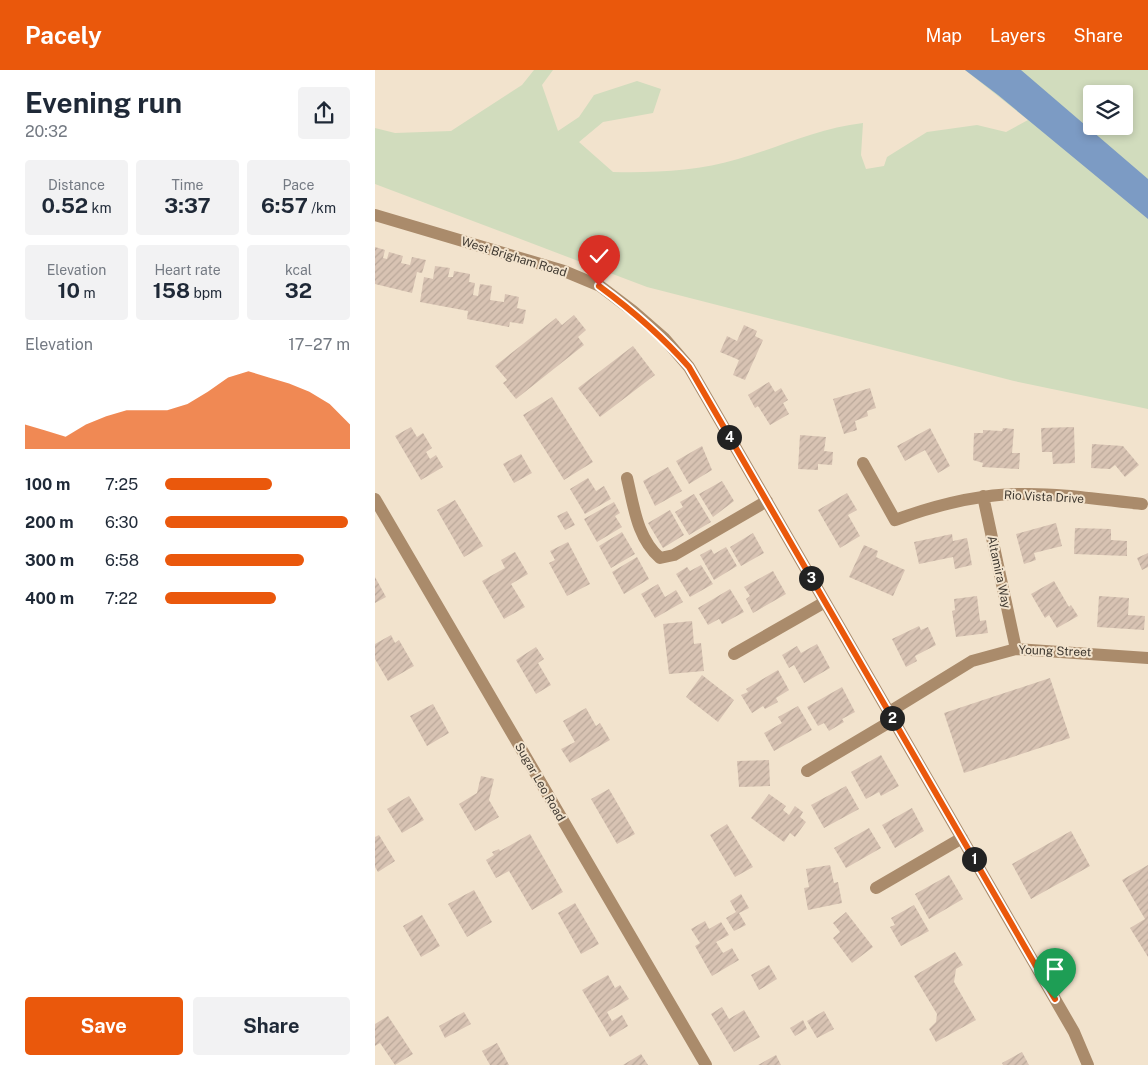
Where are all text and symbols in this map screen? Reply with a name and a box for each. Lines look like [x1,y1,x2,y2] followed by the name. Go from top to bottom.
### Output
[25,21,102,49] text: Pacely
[926,25,962,46] text: Map
[990,25,1046,46] text: Layers
[1074,25,1123,46] text: Share
[1083,85,1133,135] map controls
[1083,85,1133,135] button: layers
[25,86,182,119] text: Evening run
[298,87,350,139] button: share
[25,122,68,141] text: 20:32
[48,177,105,193] text: Distance
[172,177,203,193] text: Time
[282,177,315,193] text: Pace
[41,193,88,218] text: 0.52
[164,193,211,218] text: 3:37
[261,193,308,218] text: 6:57
[88,200,112,216] text: km
[308,200,336,216] text: /km
[460,234,568,280] street label: West Brigham Road
[578,235,620,286] pin
[585,242,613,270] icon: check
[47,262,106,278] text: Elevation
[154,262,221,278] text: Heart rate
[285,262,312,278] text: kcal
[57,278,80,303] text: 10
[153,278,190,303] text: 158
[285,278,312,303] text: 32
[80,285,96,301] text: m
[190,285,222,301] text: bpm
[25,335,93,354] text: Elevation
[288,335,350,354] text: 17–27 m
[717,424,741,450] pin: 4
[725,429,734,445] text: 4
[25,475,70,494] text: 100 m
[105,475,138,494] text: 7:25
[1004,488,1085,506] street label: Rio Vista Drive
[25,513,74,532] text: 200 m
[105,513,138,532] text: 6:30
[984,534,1014,610] street label: Altamira Way
[25,551,74,570] text: 300 m
[105,551,139,570] text: 6:58
[799,566,823,590] pin: 3
[807,570,816,586] text: 3
[25,589,74,608] text: 400 m
[105,589,138,608] text: 7:22
[1018,643,1092,659] street label: Young Street
[879,706,905,730] pin: 2
[888,710,897,726] text: 2
[512,740,568,824] street label: Sugar Leo Road
[961,846,987,872] pin: 1
[972,851,978,867] text: 1
[1034,948,1076,999] pin
[1041,955,1069,983] icon: arrive
[25,997,183,1055] button: Save
[193,997,350,1055] button: Share

